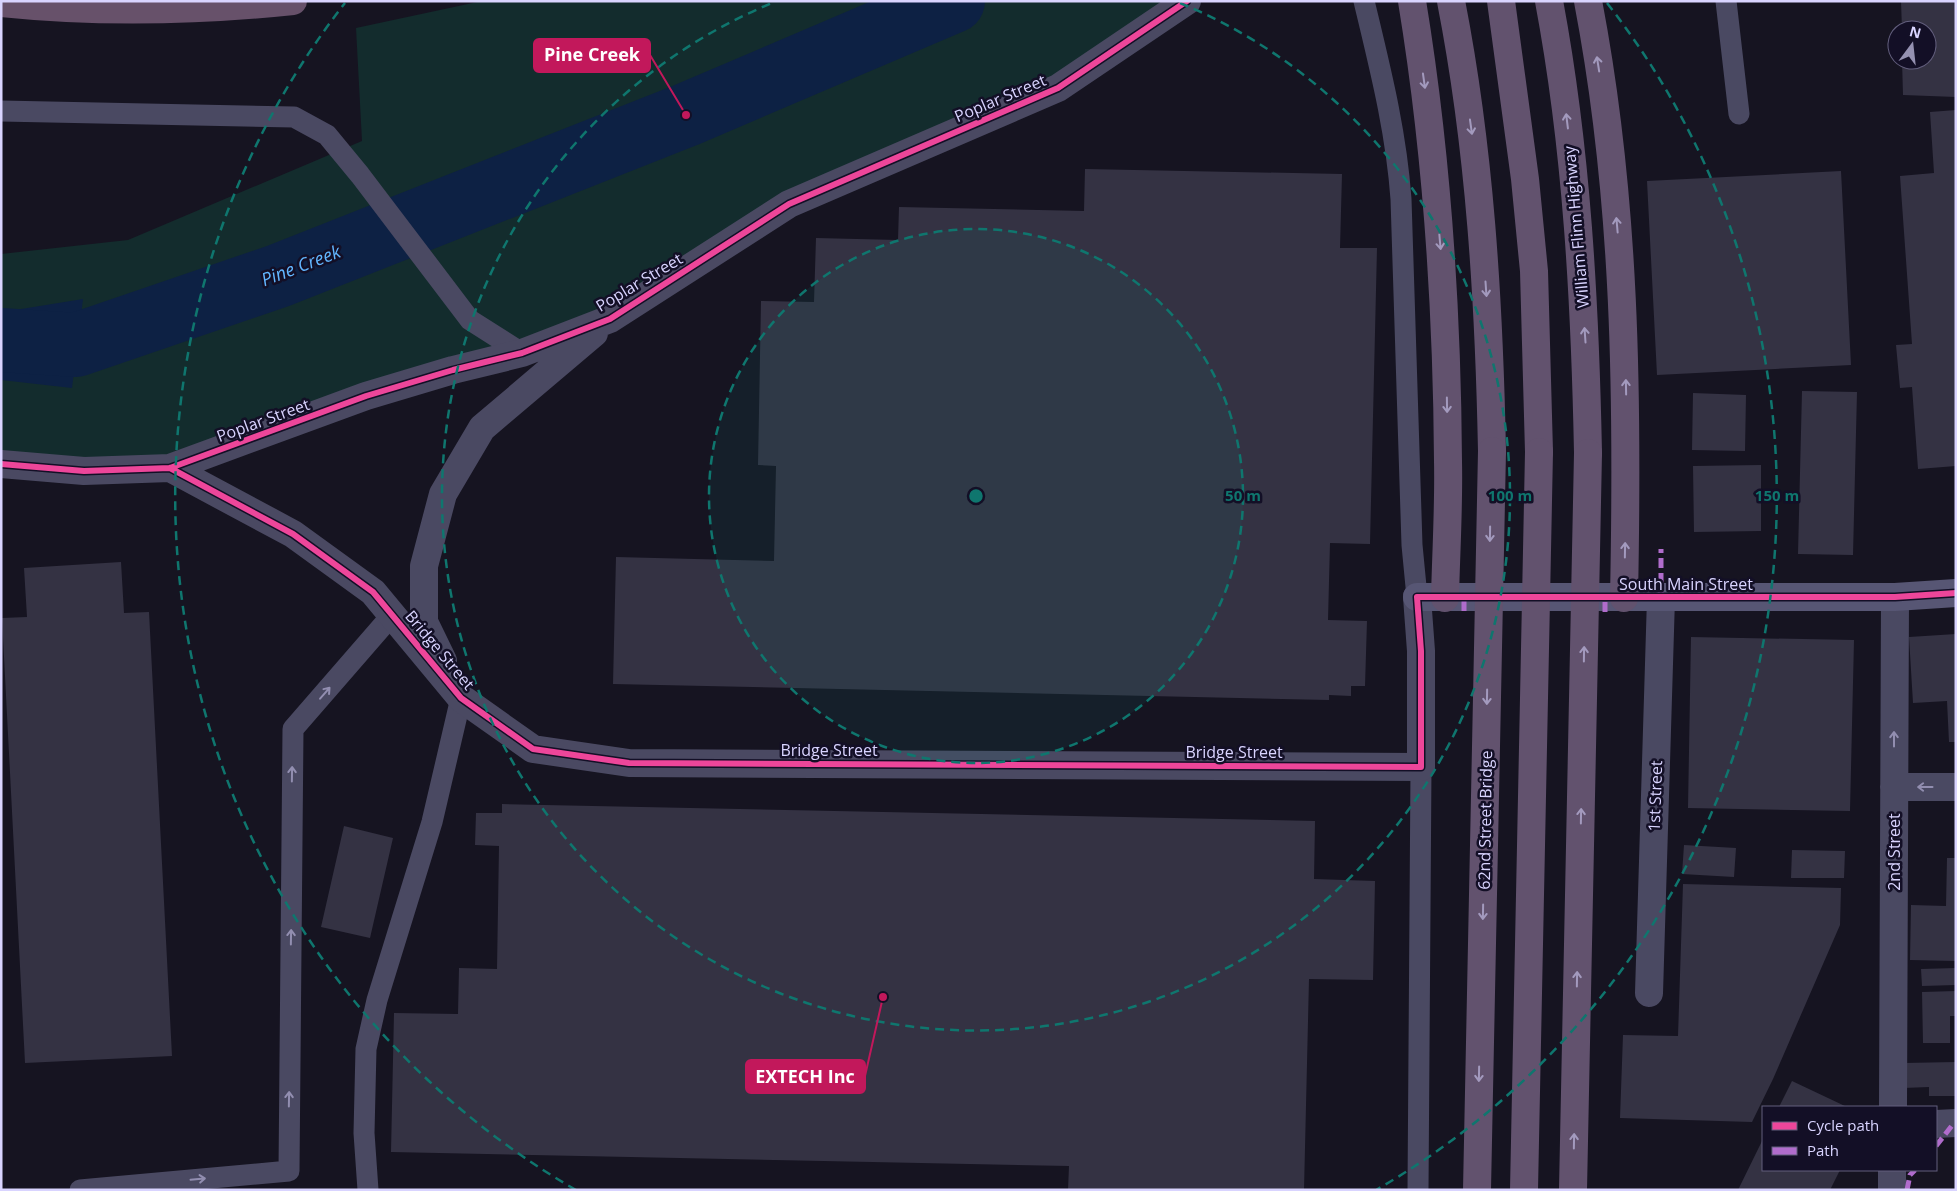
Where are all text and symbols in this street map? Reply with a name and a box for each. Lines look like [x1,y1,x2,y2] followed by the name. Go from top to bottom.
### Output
[1887,20,1937,70] north arrow
[1908,21,1923,43] text: N
[534,39,650,72] callout: Pine Creek
[544,42,641,66] text: Pine Creek
[1593,56,1603,72] one-way arrow
[951,69,1049,127] street label: Poplar Street
[1419,72,1429,88] one-way arrow
[1562,113,1572,129] one-way arrow
[1466,119,1476,135] one-way arrow
[1558,144,1594,309] street label: William Flinn Highway
[1612,217,1622,233] one-way arrow
[1435,234,1444,250] one-way arrow
[258,239,345,291] water label: Pine Creek
[592,247,687,317] street label: Poplar Street
[1481,281,1490,297] one-way arrow
[1581,327,1590,343] one-way arrow
[1621,379,1630,395] one-way arrow
[213,393,313,447] street label: Poplar Street
[1442,396,1452,412] one-way arrow
[1225,485,1261,505] text: 50 m
[1488,485,1532,505] text: 100 m
[1755,485,1799,505] text: 150 m
[967,487,985,505] centre of rings
[1486,526,1495,542] one-way arrow
[1620,542,1630,558] one-way arrow
[1619,573,1753,595] street label: South Main Street
[400,606,480,695] street label: Bridge Street
[1579,646,1589,662] one-way arrow
[319,686,331,699] one-way arrow
[1482,688,1492,704] one-way arrow
[1889,731,1899,747] one-way arrow
[780,739,878,761] street label: Bridge Street
[1185,741,1283,763] street label: Bridge Street
[1473,750,1497,890] street label: 62nd Street Bridge
[1643,760,1667,832] street label: 1st Street
[288,767,297,783] one-way arrow
[1917,782,1934,792] one-way arrow
[1576,808,1585,824] one-way arrow
[1883,813,1905,891] street label: 2nd Street
[1478,903,1488,919] one-way arrow
[286,929,296,946] one-way arrow
[1572,971,1582,987] one-way arrow
[746,1060,865,1093] callout: EXTECH Inc
[755,1064,855,1088] text: EXTECH Inc
[1475,1066,1484,1082] one-way arrow
[284,1092,294,1108] one-way arrow
[1762,1106,1937,1171] legend
[1807,1115,1879,1135] text: Cycle path
[1569,1133,1579,1150] one-way arrow
[1807,1140,1839,1160] text: Path
[190,1174,206,1184] one-way arrow

